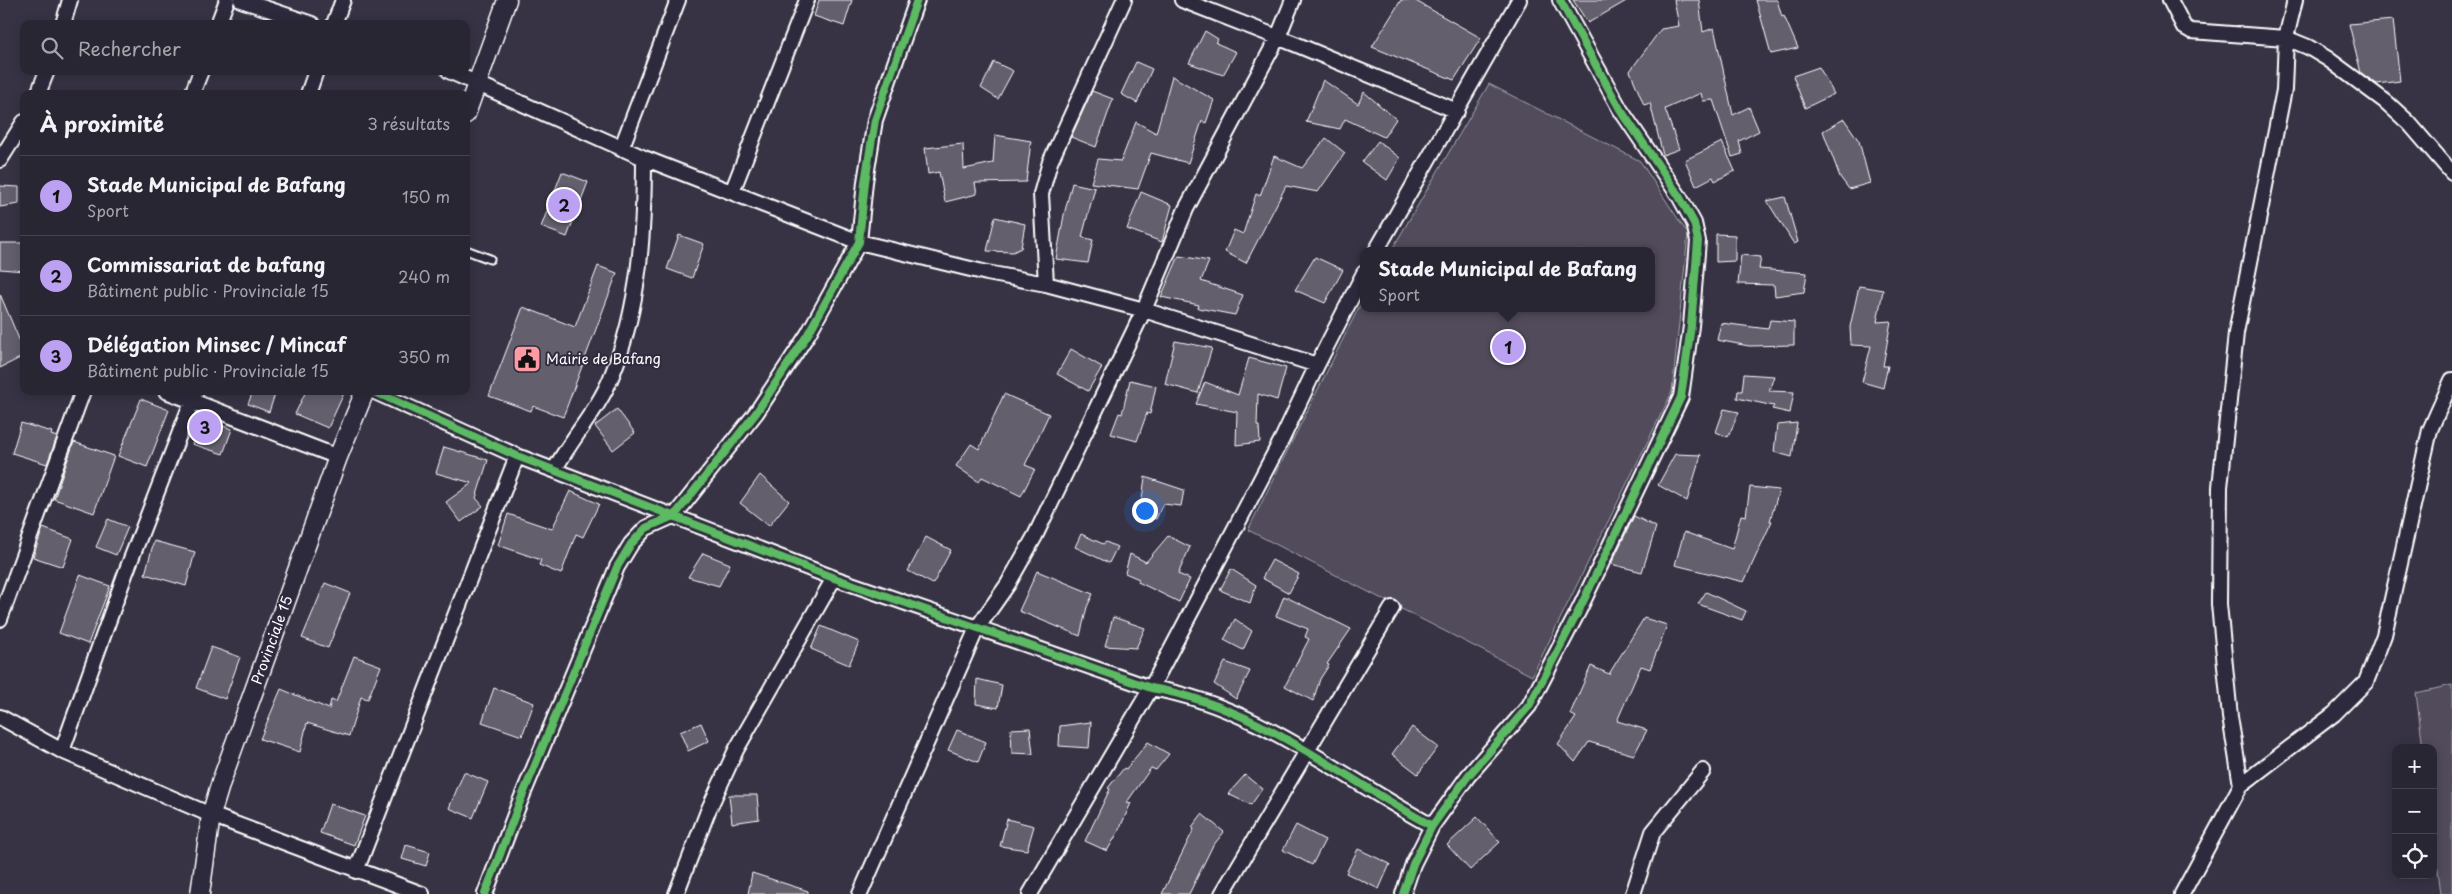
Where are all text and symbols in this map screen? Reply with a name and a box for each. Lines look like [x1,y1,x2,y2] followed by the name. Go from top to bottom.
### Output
[20,20,470,75] search box
[38,34,66,62] icon: search
[78,34,181,62] text: Rechercher
[40,107,164,139] text: À proximité
[367,111,450,135] text: 3 résultats
[87,170,346,198] text: Stade Municipal de Bafang
[52,184,60,208] text: 1
[402,184,450,208] text: 150 m
[548,186,580,224] pin: 2
[87,198,129,222] text: Sport
[1360,247,1655,312] popup
[87,250,325,278] text: Commissariat de bafang
[1378,254,1637,282] text: Stade Municipal de Bafang
[50,264,62,288] text: 2
[398,264,450,288] text: 240 m
[87,278,329,302] text: Bâtiment public · Provinciale 15
[1378,282,1420,306] text: Sport
[1492,328,1524,366] pin: 1
[87,330,346,358] text: Délégation Minsec / Mincaf
[51,344,61,368] text: 3
[398,344,450,368] text: 350 m
[512,344,542,374] public building icon: Mairie de Bafang
[546,348,661,369] place label: Mairie de Bafang
[87,358,329,382] text: Bâtiment public · Provinciale 15
[189,408,221,446] pin: 3
[1132,498,1158,524] your location
[246,592,297,687] street label: Provinciale 15
[2392,744,2437,879] map controls
[2392,744,2437,789] button: +
[2392,789,2437,834] button: −
[2392,834,2437,879] button: locate

